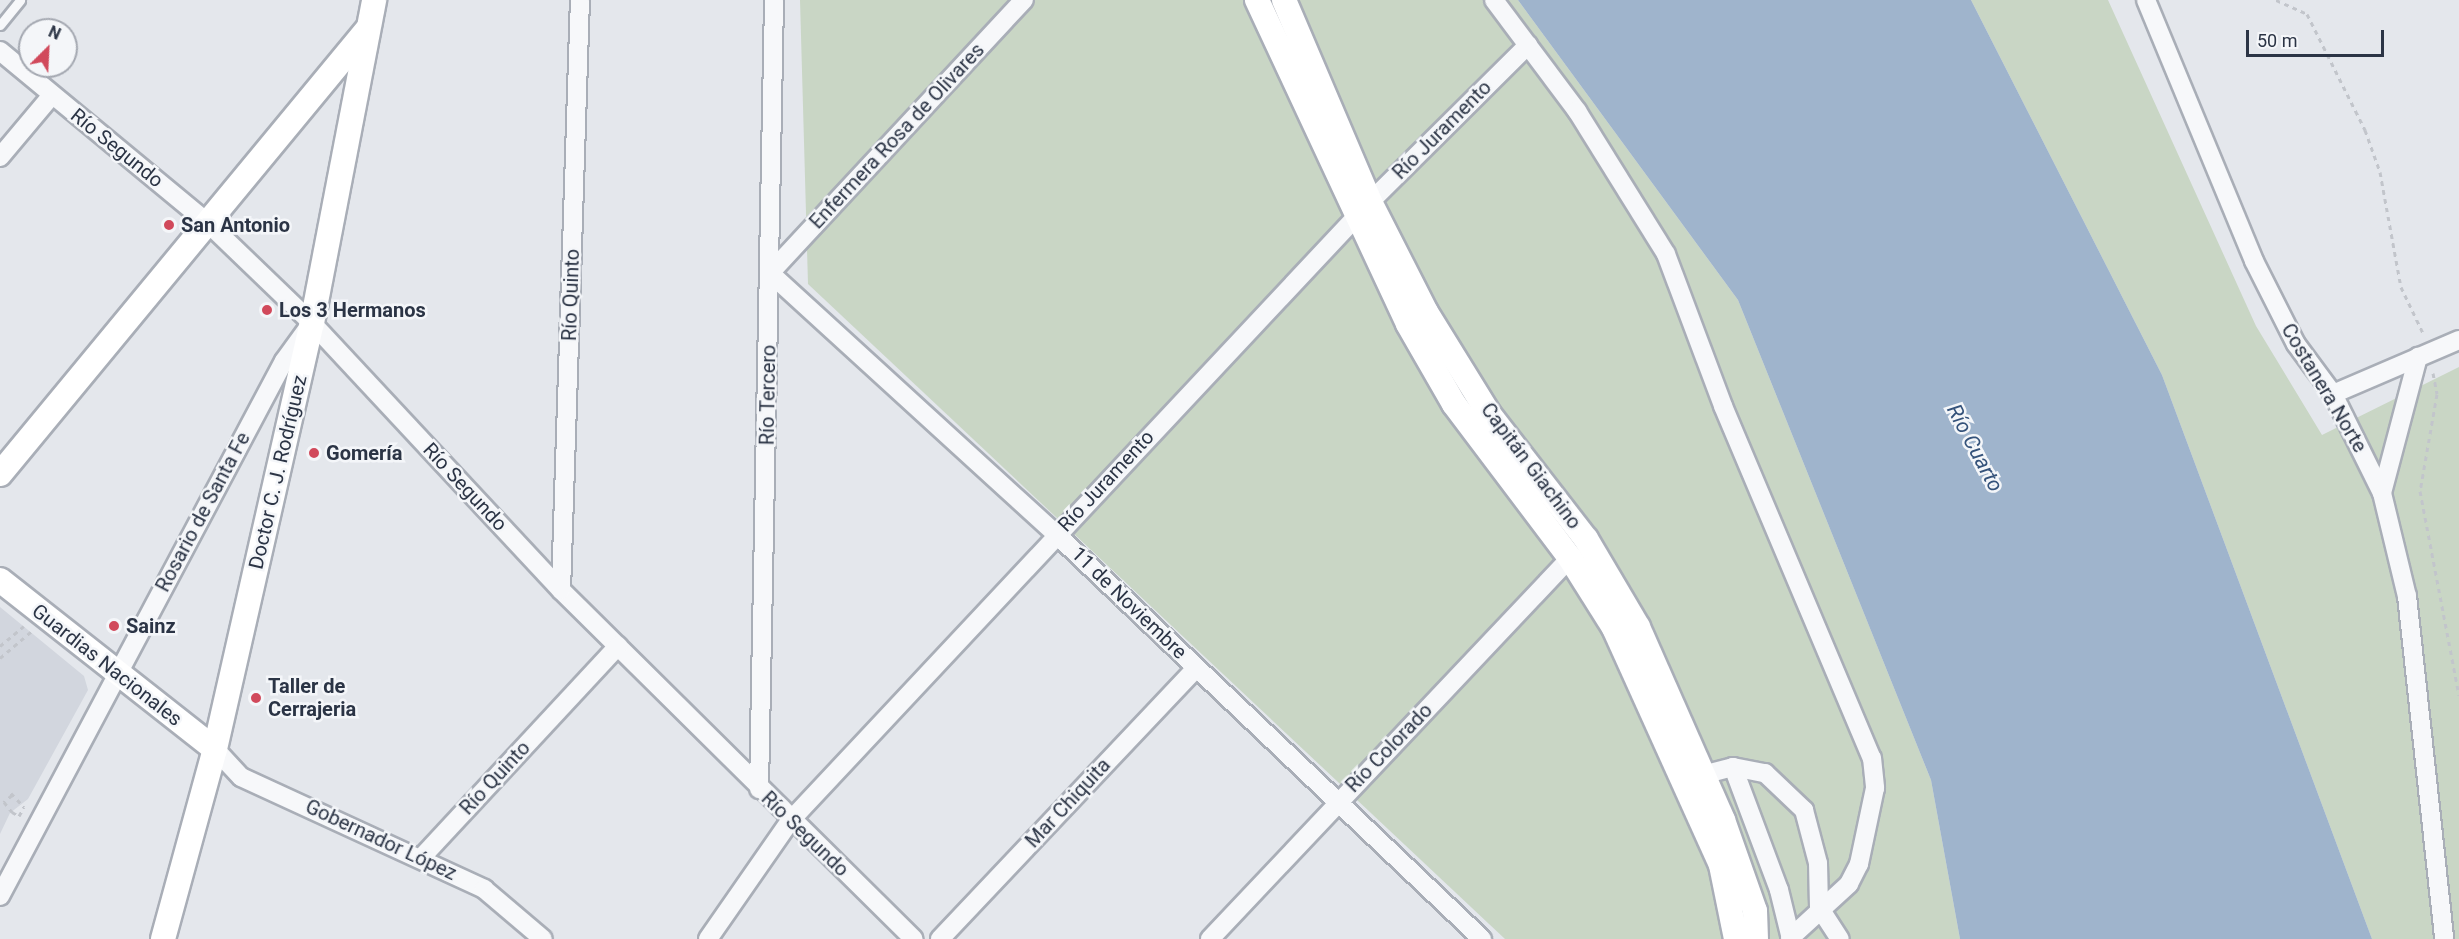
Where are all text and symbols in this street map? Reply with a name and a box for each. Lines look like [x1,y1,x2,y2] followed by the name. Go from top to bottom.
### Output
[18,18,78,78] north arrow
[2249,18,2387,56] scale bar
[46,22,64,44] text: N
[2257,30,2297,51] text: 50 m
[805,38,989,234] street label: Enfermera Rosa de Olivares
[1388,76,1496,184] street label: Río Juramento
[66,103,168,193] street label: Río Segundo
[181,213,290,237] place label: San Antonio
[162,218,176,232] marker: San Antonio
[557,249,585,341] street label: Río Quinto
[279,298,426,322] place label: Los 3 Hermanos
[260,303,274,317] marker: Los 3 Hermanos
[2276,319,2372,457] street label: Costanera Norte
[755,344,781,446] street label: Río Tercero
[244,373,312,571] street label: Doctor C. J. Rodríguez
[1476,398,1586,534] street label: Capitán Giachino
[1941,400,2009,496] water label: Río Cuarto
[1053,425,1159,537] street label: Río Juramento
[151,428,255,596] street label: Rosario de Santa Fe
[418,438,512,536] street label: Río Segundo
[326,441,403,465] place label: Gomería
[307,446,321,460] marker: Gomería
[1066,542,1192,664] street label: 11 de Noviembre
[27,599,187,731] street label: Guardias Nacionales
[126,614,176,638] place label: Sainz
[107,619,121,633] marker: Sainz
[268,674,356,721] place label: Taller de Cerrajeria
[249,691,263,705] marker: Taller de Cerrajeria
[1341,699,1437,797] street label: Río Colorado
[455,736,535,820] street label: Río Quinto
[1020,753,1116,853] street label: Mar Chiquita
[756,786,854,882] street label: Río Segundo
[302,794,460,886] street label: Gobernador López

